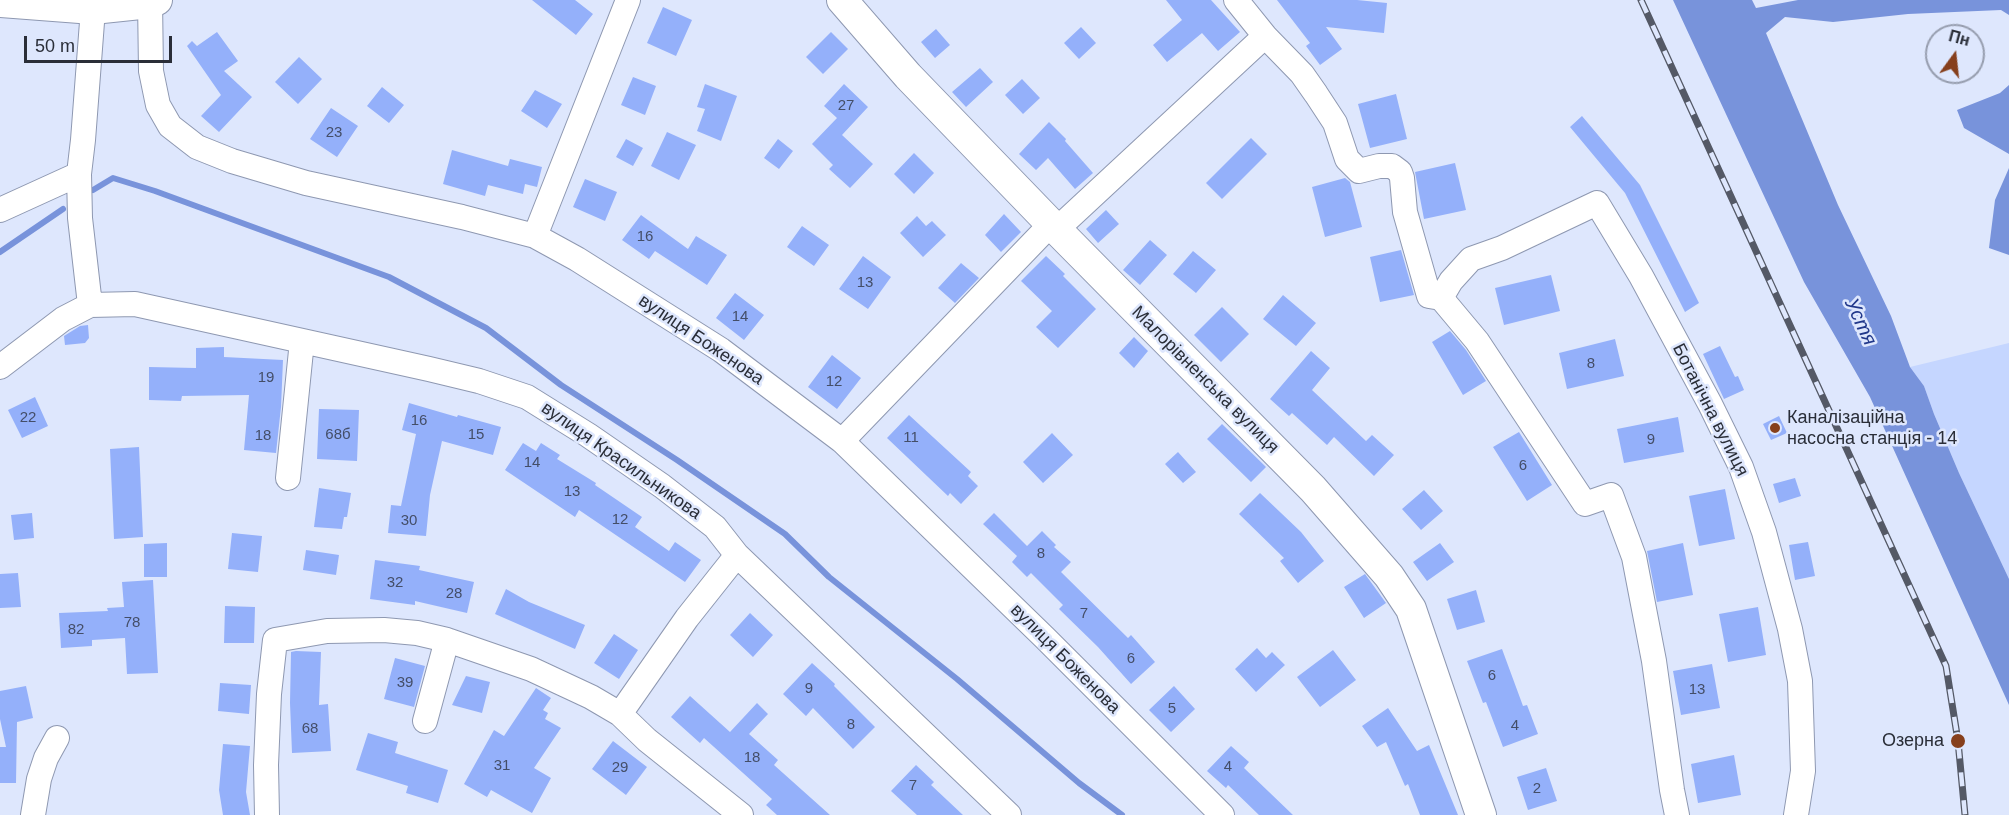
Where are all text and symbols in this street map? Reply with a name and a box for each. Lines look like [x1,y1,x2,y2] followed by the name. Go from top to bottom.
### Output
[27,24,176,62] scale bar
[1925,24,1985,84] north arrow
[1947,27,1972,49] text: Пн
[35,36,75,56] text: 50 m
[838,97,854,115] house number: 27
[326,124,342,142] house number: 23
[637,228,653,246] house number: 16
[857,274,873,292] house number: 13
[634,290,768,390] street label: вулиця Боженова
[1839,295,1881,349] water label: Устя
[1127,302,1283,458] street label: Малорівненська вулиця
[732,308,748,326] house number: 14
[1667,340,1753,480] street label: Ботанічна вулиця
[1587,355,1595,373] house number: 8
[258,369,274,387] house number: 19
[826,373,842,391] house number: 12
[537,398,705,524] street label: вулиця Красильникова
[1787,407,1957,450] place label: Каналізаційна насосна станція - 14
[20,409,36,427] house number: 22
[411,412,427,430] house number: 16
[1768,421,1782,435] marker: Каналізаційна насосна станція - 14
[325,426,351,444] house number: 68б
[468,426,484,444] house number: 15
[255,427,271,445] house number: 18
[903,429,919,447] house number: 11
[1647,431,1655,449] house number: 9
[524,454,540,472] house number: 14
[1519,457,1527,475] house number: 6
[564,483,580,501] house number: 13
[612,511,628,529] house number: 12
[401,512,417,530] house number: 30
[1037,545,1045,563] house number: 8
[387,574,403,592] house number: 32
[446,585,462,603] house number: 28
[1006,600,1124,718] street label: вулиця Боженова
[1080,605,1088,623] house number: 7
[124,614,140,632] house number: 78
[68,621,84,639] house number: 82
[1127,650,1135,668] house number: 6
[1488,667,1496,685] house number: 6
[397,674,413,692] house number: 39
[805,680,813,698] house number: 9
[1689,681,1705,699] house number: 13
[1168,700,1176,718] house number: 5
[847,716,855,734] house number: 8
[1511,717,1519,735] house number: 4
[302,720,318,738] house number: 68
[1882,730,1944,752] place label: Озерна
[1949,732,1967,750] marker: Озерна
[744,749,760,767] house number: 18
[494,757,510,775] house number: 31
[1224,758,1232,776] house number: 4
[612,759,628,777] house number: 29
[909,777,917,795] house number: 7
[1533,780,1541,798] house number: 2

